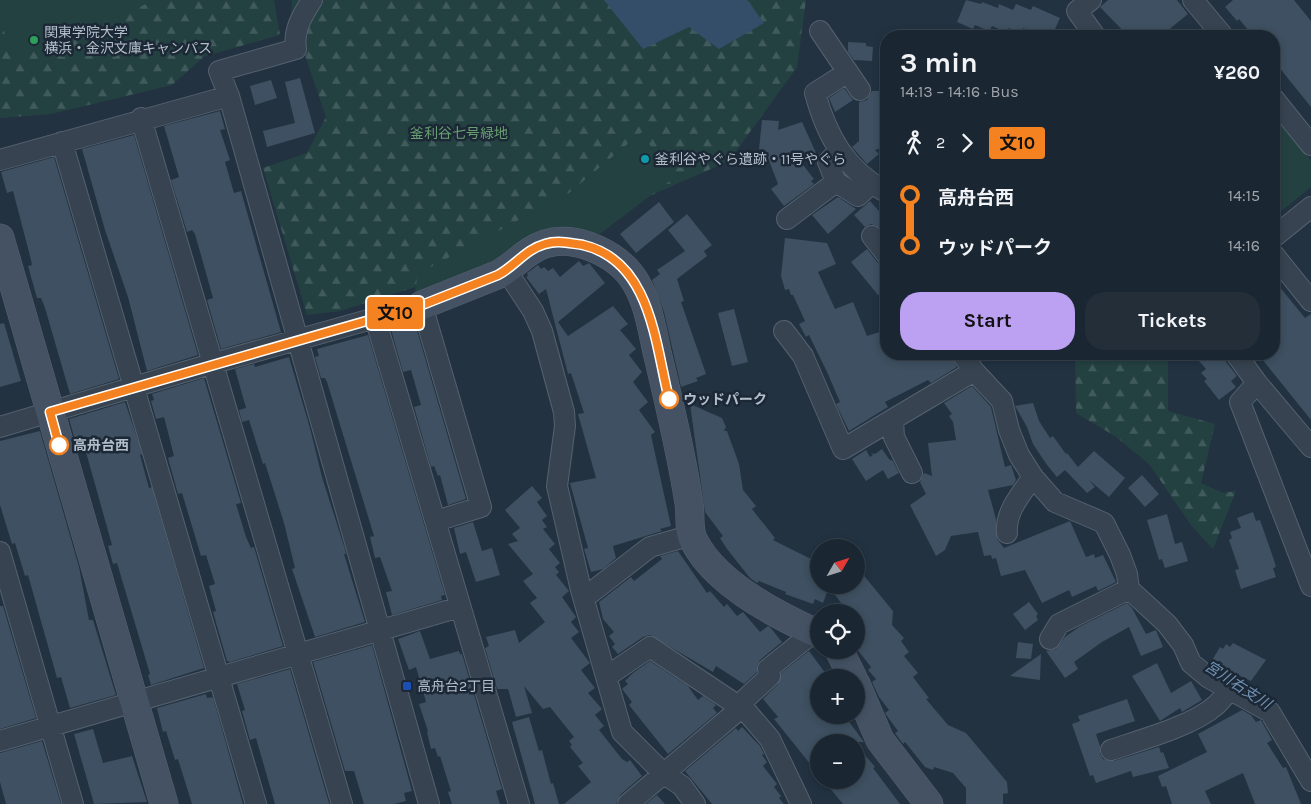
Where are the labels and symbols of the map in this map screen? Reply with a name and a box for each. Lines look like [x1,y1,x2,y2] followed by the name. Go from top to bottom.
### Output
[44,24,212,57] place label: 関東学院大学 横浜・金沢文庫キャンパス
[28,34,40,46] marker: 関東学院大学 横浜・金沢文庫キャンパス
[410,125,508,142] park label: 釜利谷七号緑地
[655,151,846,168] place label: 釜利谷やぐら遺跡・11号やぐら
[639,153,651,165] marker: 釜利谷やぐら遺跡・11号やぐら
[366,297,424,329] line badge: 文10
[659,389,679,409] marker: ウッドパーク
[683,391,767,408] place label: ウッドパーク
[49,435,69,455] marker: 高舟台西
[73,437,129,454] place label: 高舟台西
[810,539,865,594] north arrow
[1202,657,1276,714] water label: 宮川右支川
[417,678,495,695] place label: 高舟台2丁目
[401,680,413,692] marker: 高舟台2丁目

